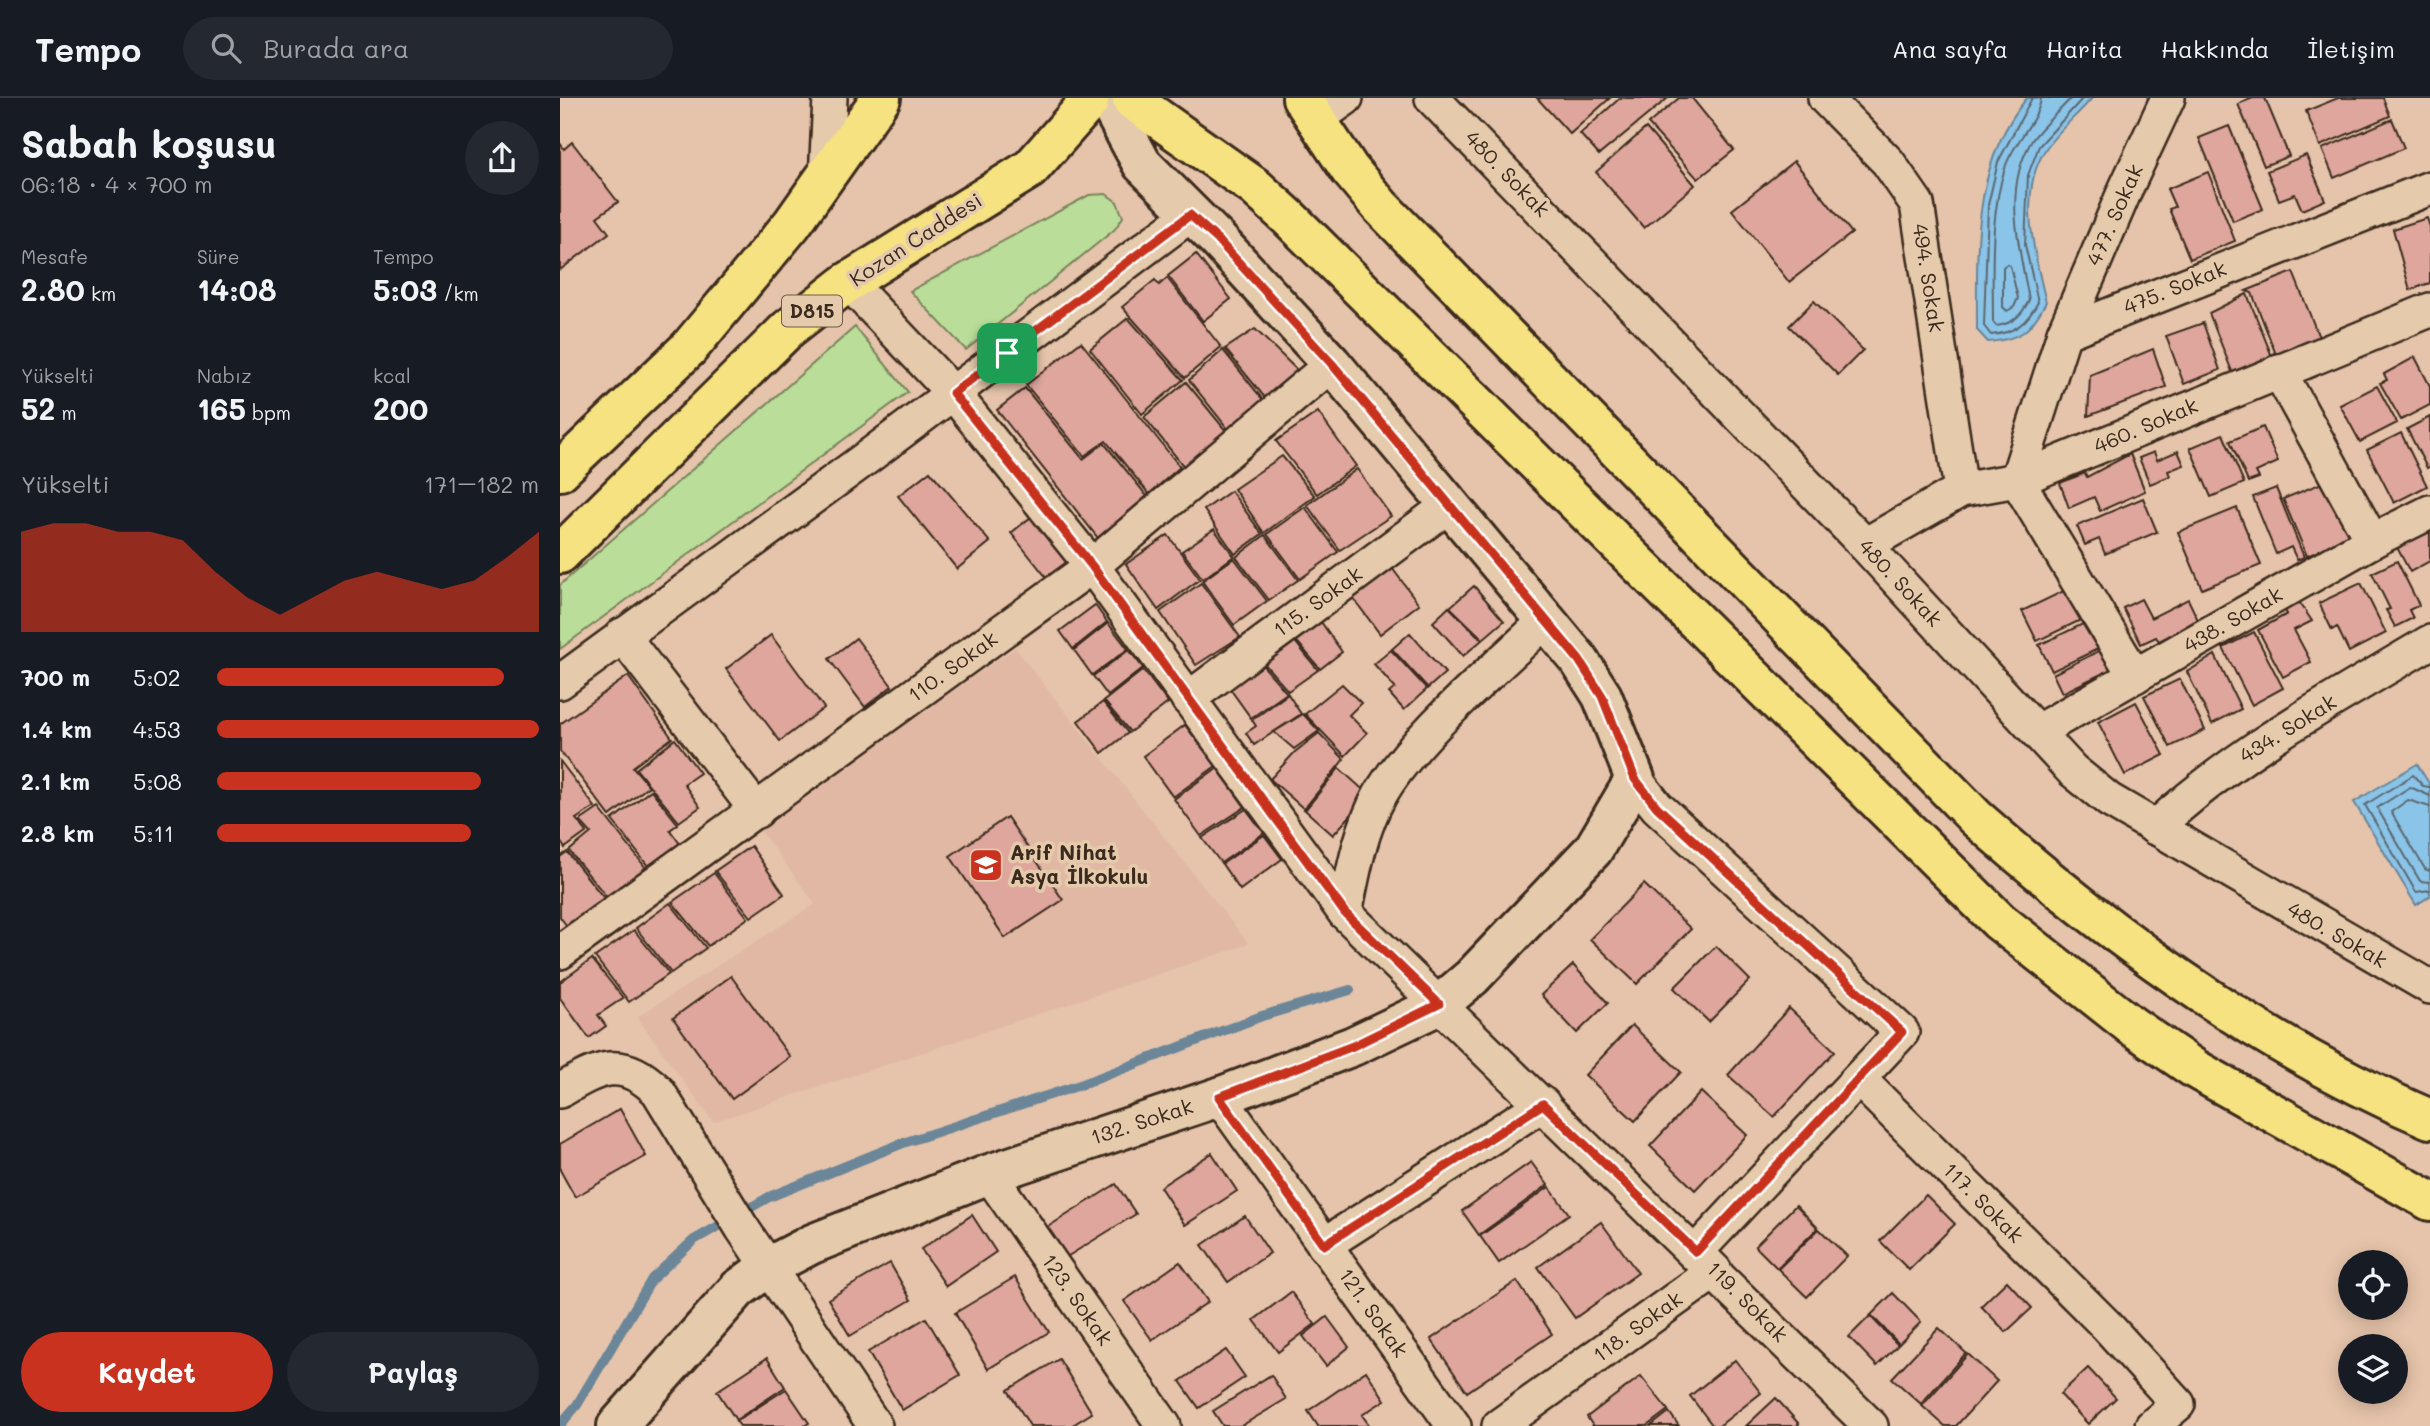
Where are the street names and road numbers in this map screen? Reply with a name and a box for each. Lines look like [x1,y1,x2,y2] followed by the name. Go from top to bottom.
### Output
[1460,124,1556,222] street label: 480. Sokak
[2079,159,2148,269] street label: 477. Sokak
[844,186,987,292] street label: Kozan Caddesi
[1908,221,1951,334] street label: 494. Sokak
[2119,254,2230,320] street label: 475. Sokak
[782,295,842,326] road number: D815
[2089,391,2202,459] street label: 460. Sokak
[1854,532,1949,632] street label: 480. Sokak
[1267,559,1367,642] street label: 115. Sokak
[2178,580,2287,658] street label: 438. Sokak
[902,624,1002,707] street label: 110. Sokak
[2234,687,2341,768] street label: 434. Sokak
[2283,894,2392,973] street label: 480. Sokak
[1087,1091,1196,1150] street label: 132. Sokak
[1938,1156,2030,1248] street label: 117. Sokak
[1037,1248,1120,1350] street label: 123. Sokak
[1702,1255,1794,1347] street label: 119. Sokak
[1334,1262,1415,1362] street label: 121. Sokak
[1587,1284,1687,1367] street label: 118. Sokak

